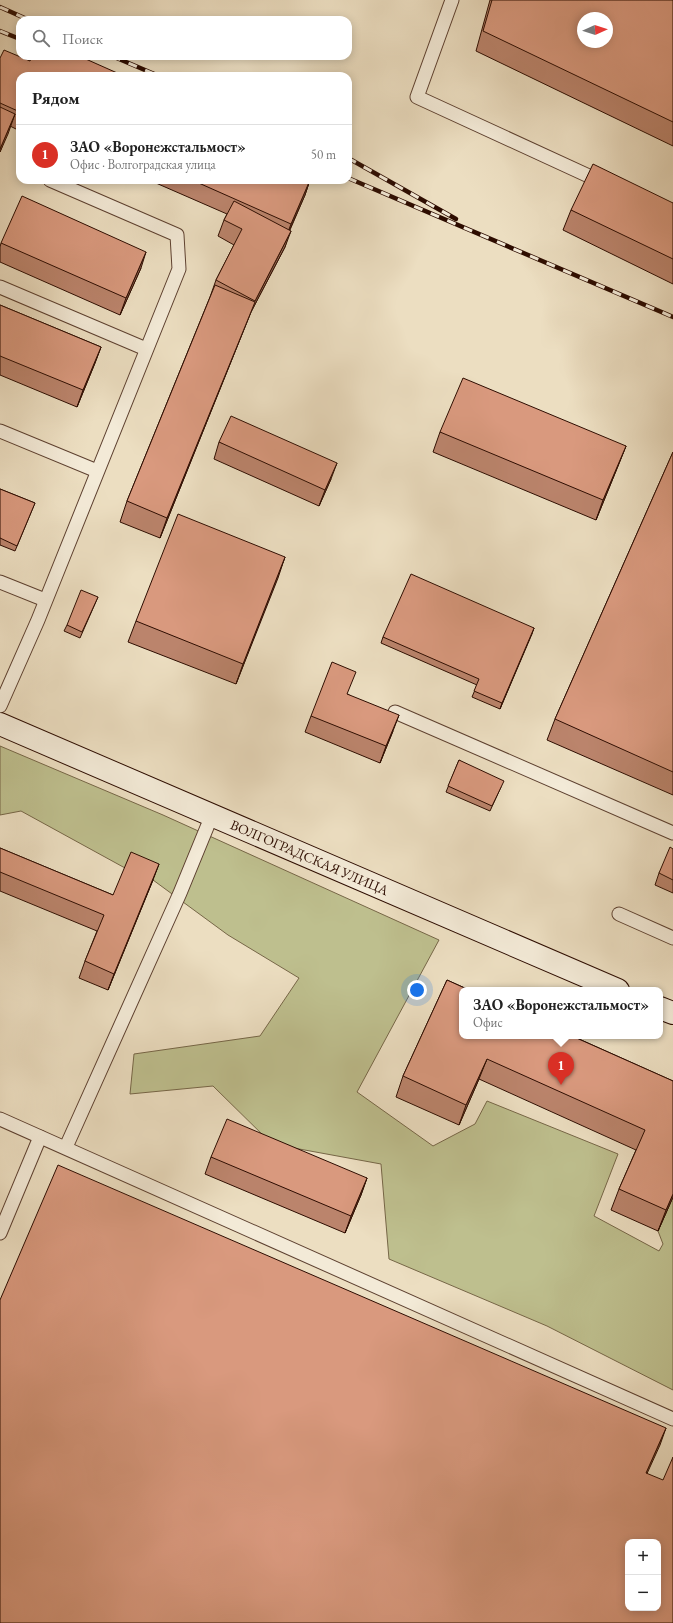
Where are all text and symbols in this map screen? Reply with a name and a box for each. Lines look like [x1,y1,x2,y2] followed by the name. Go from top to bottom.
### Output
[577,12,613,48] north arrow
[16,16,352,60] search box
[30,27,52,49] icon: search
[62,29,103,48] text: Поиск
[32,87,80,109] text: Рядом
[70,137,246,156] text: ЗАО «Воронежстальмост»
[42,146,48,163] text: 1
[311,146,336,163] text: 50 m
[70,156,216,173] text: Офис · Волгоградская улица
[228,815,392,899] street label: ВОЛГОГРАДСКАЯ УЛИЦА
[407,980,427,1000] your location
[459,987,663,1039] popup
[473,995,649,1014] text: ЗАО «Воронежстальмост»
[473,1014,503,1031] text: Офис
[548,1052,574,1085] pin: 1
[625,1539,661,1611] map controls
[625,1539,661,1575] button: +
[625,1575,661,1611] button: −

